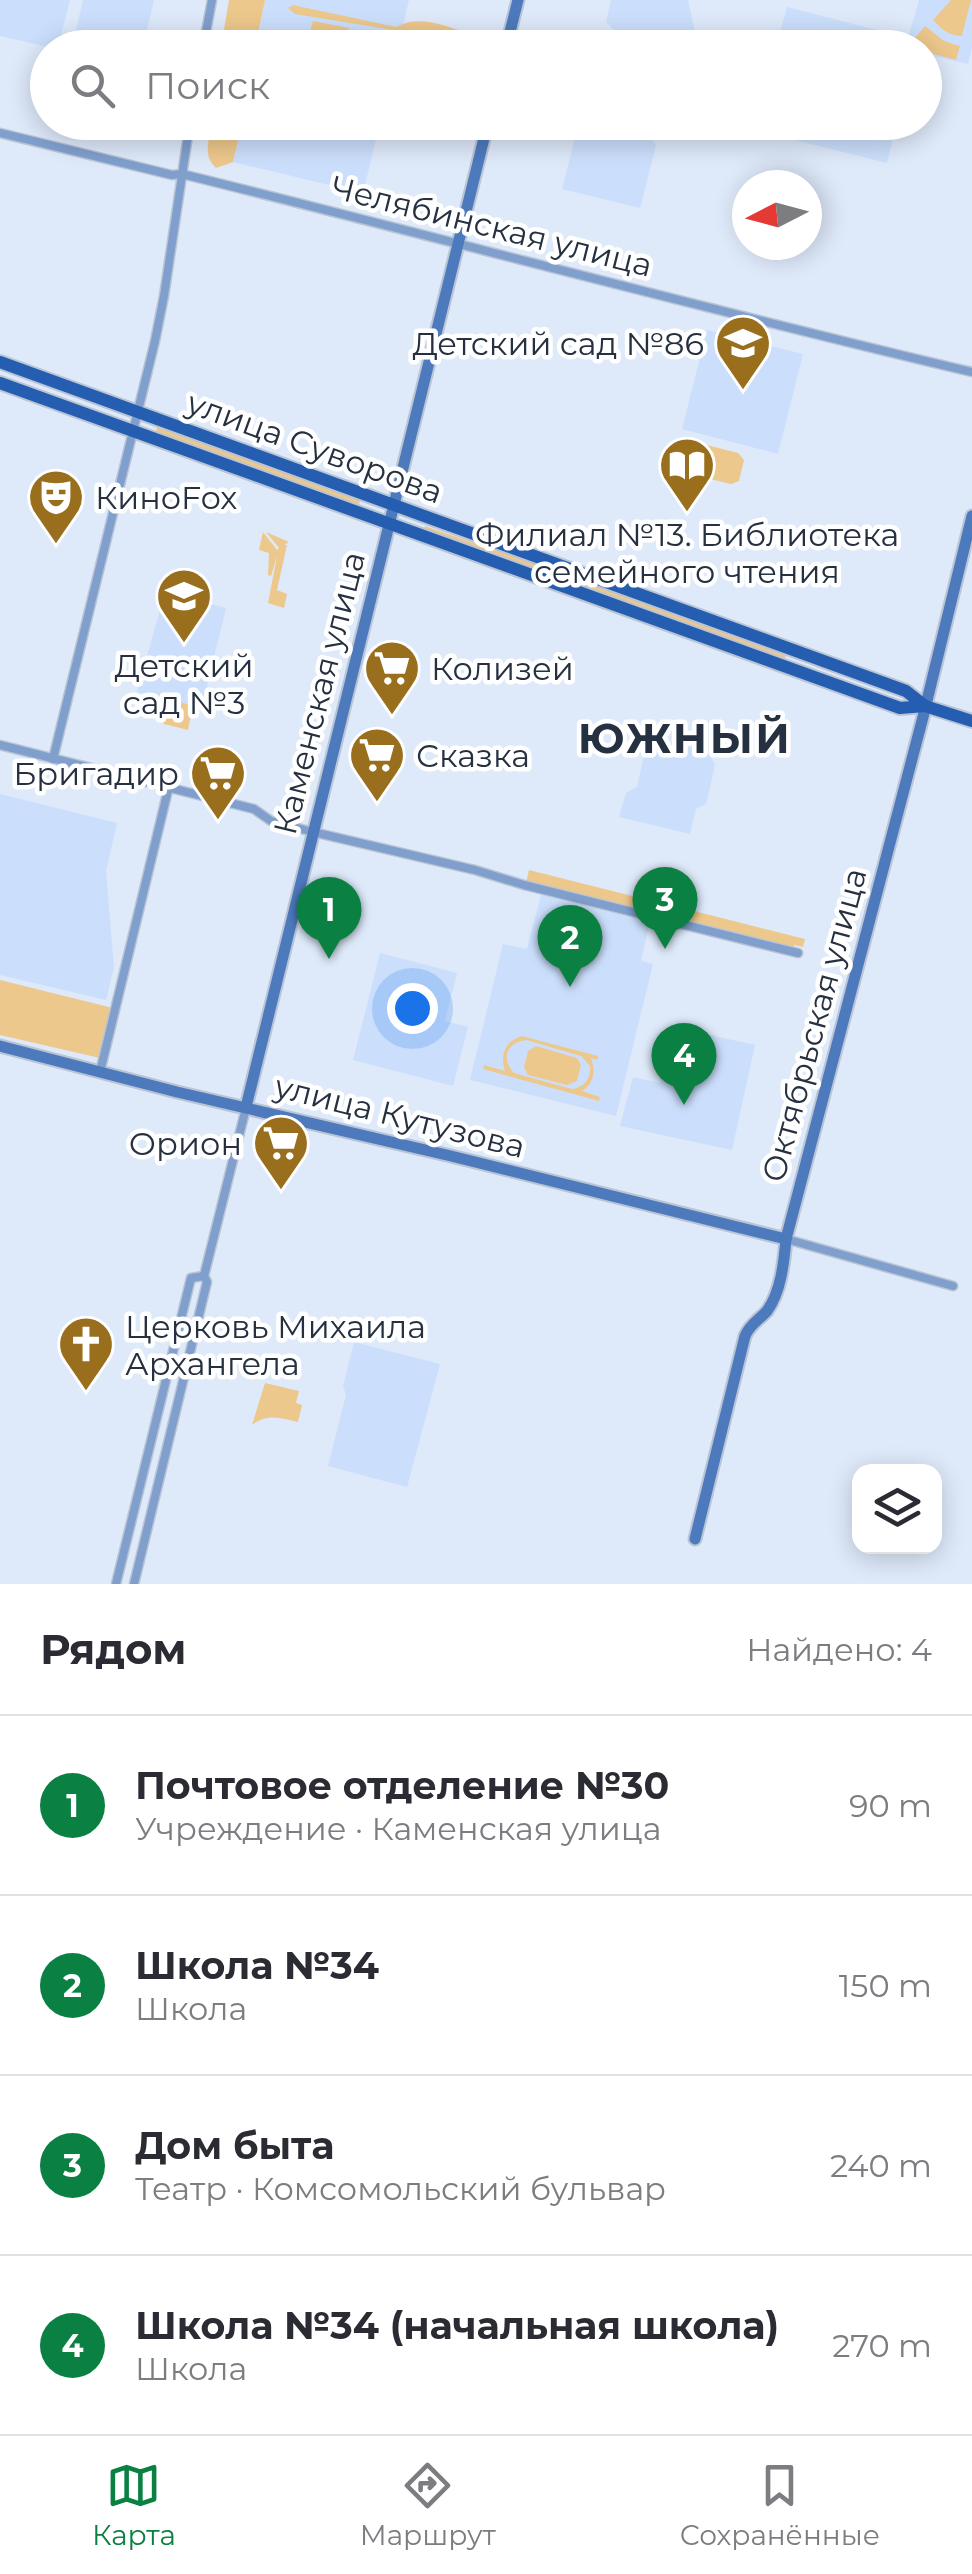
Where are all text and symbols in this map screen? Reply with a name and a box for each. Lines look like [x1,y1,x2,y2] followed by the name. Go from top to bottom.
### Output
[30,30,942,140] search box
[65,58,120,113] icon: search
[145,62,270,109] text: Поиск
[328,167,656,285] street label: Челябинская улица
[732,170,822,260] north arrow
[713,313,773,392] school or university icon: Детский сад №86
[412,324,704,363] place label: Детский сад №86
[181,382,448,511] street label: улица Суворова
[657,435,717,514] library icon: Филиал №13. Библиотека семейного чтения
[26,467,86,546] theatre icon: КиноFox
[95,478,237,517] place label: КиноFox
[475,515,899,591] place label: Филиал №13. Библиотека семейного чтения
[265,548,373,838] street label: Каменская улица
[154,566,214,645] school or university icon: Детский сад №3
[362,638,422,717] supermarket icon: Колизей
[115,646,254,722] place label: Детский сад №3
[431,649,574,688] place label: Колизей
[578,712,792,764] district label: ЮЖНЫЙ
[347,725,407,804] supermarket icon: Сказка
[416,736,530,775] place label: Сказка
[188,743,248,822] supermarket icon: Бригадир
[13,754,179,793] place label: Бригадир
[753,864,875,1186] street label: Октябрьская улица
[632,866,698,949] pin: 3
[296,876,362,959] pin: 1
[538,904,602,987] pin: 2
[387,983,438,1034] your location
[652,1022,716,1105] pin: 4
[270,1066,529,1166] street label: улица Кутузова
[251,1113,311,1192] supermarket icon: Орион
[129,1124,242,1163] place label: Орион
[125,1307,426,1383] place label: Церковь Михаила Архангела
[56,1314,116,1393] church icon: Церковь Михаила Архангела
[852,1464,942,1554] map controls
[852,1464,942,1554] button: layers
[40,1623,187,1675] text: Рядом
[746,1630,932,1669] text: Найдено: 4
[135,1762,669,1809] text: Почтовое отделение №30
[66,1786,79,1825] text: 1
[849,1786,932,1825] text: 90 m
[135,1809,661,1848] text: Учреждение · Каменская улица
[135,1942,379,1989] text: Школа №34
[63,1966,82,2005] text: 2
[839,1966,932,2005] text: 150 m
[135,1989,247,2028] text: Школа
[135,2122,334,2169] text: Дом быта
[63,2146,82,2185] text: 3
[830,2146,932,2185] text: 240 m
[135,2169,666,2208] text: Театр · Комсомольский бульвар
[135,2302,779,2349] text: Школа №34 (начальная школа)
[61,2326,84,2365] text: 4
[832,2326,932,2365] text: 270 m
[135,2349,247,2388] text: Школа
[92,2458,176,2552] tab: Карта
[360,2458,496,2552] tab: Маршрут
[680,2458,880,2552] tab: Сохранённые

